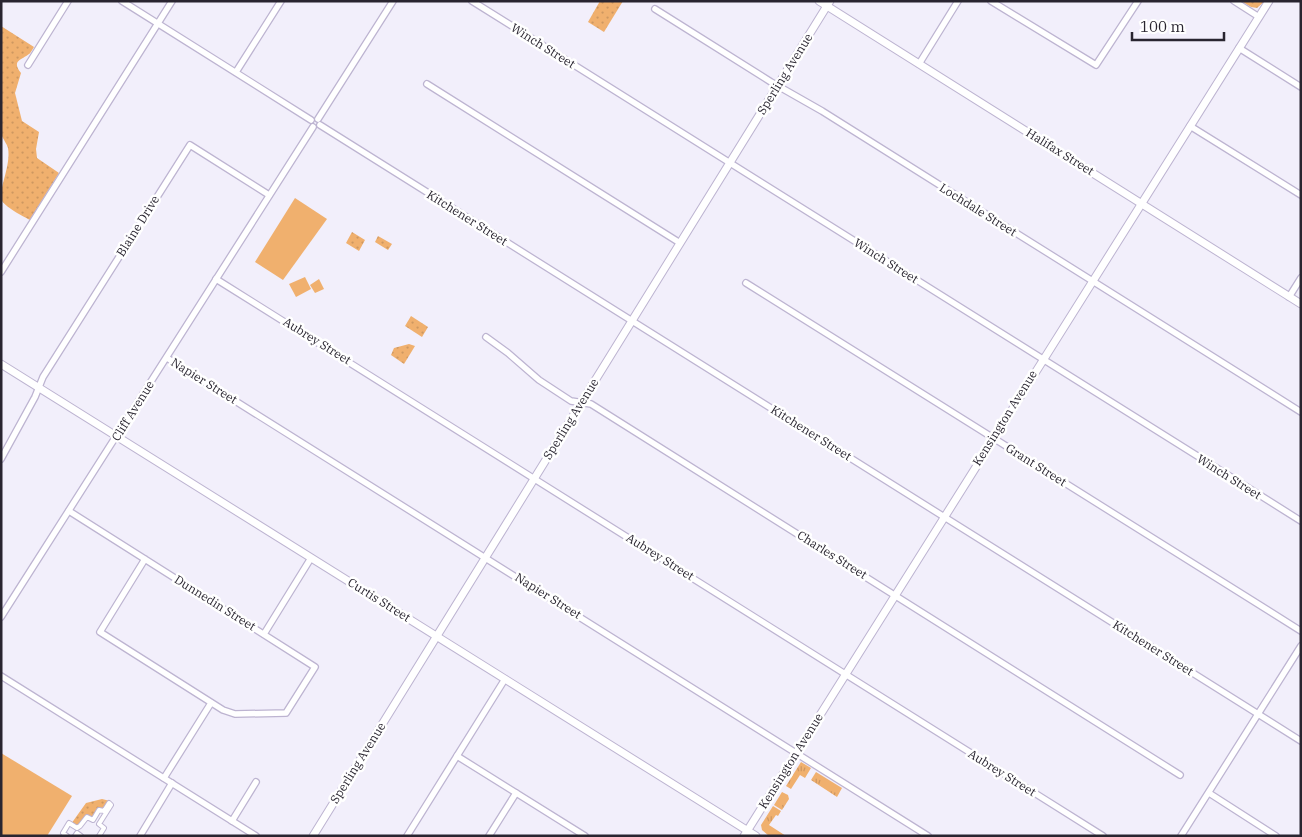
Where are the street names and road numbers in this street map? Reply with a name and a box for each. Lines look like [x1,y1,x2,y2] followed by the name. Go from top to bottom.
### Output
[508,20,578,71] street label: Winch Street
[754,30,816,117] street label: Sperling Avenue
[1024,125,1097,178] street label: Halifax Street
[937,180,1020,239] street label: Lochdale Street
[424,187,510,248] street label: Kitchener Street
[113,192,162,259] street label: Blaine Drive
[851,235,921,286] street label: Winch Street
[281,314,354,367] street label: Aubrey Street
[168,354,240,407] street label: Napier Street
[969,367,1040,468] street label: Kensington Avenue
[540,375,602,462] street label: Sperling Avenue
[108,378,157,444] street label: Cliff Avenue
[768,402,854,463] street label: Kitchener Street
[1003,440,1069,489] street label: Grant Street
[1194,451,1264,502] street label: Winch Street
[795,527,870,582] street label: Charles Street
[624,530,697,583] street label: Aubrey Street
[512,569,584,622] street label: Napier Street
[172,572,259,634] street label: Dunnedin Street
[345,574,413,625] street label: Curtis Street
[1110,617,1196,678] street label: Kitchener Street
[755,710,826,811] street label: Kensington Avenue
[327,719,389,806] street label: Sperling Avenue
[966,746,1039,799] street label: Aubrey Street

